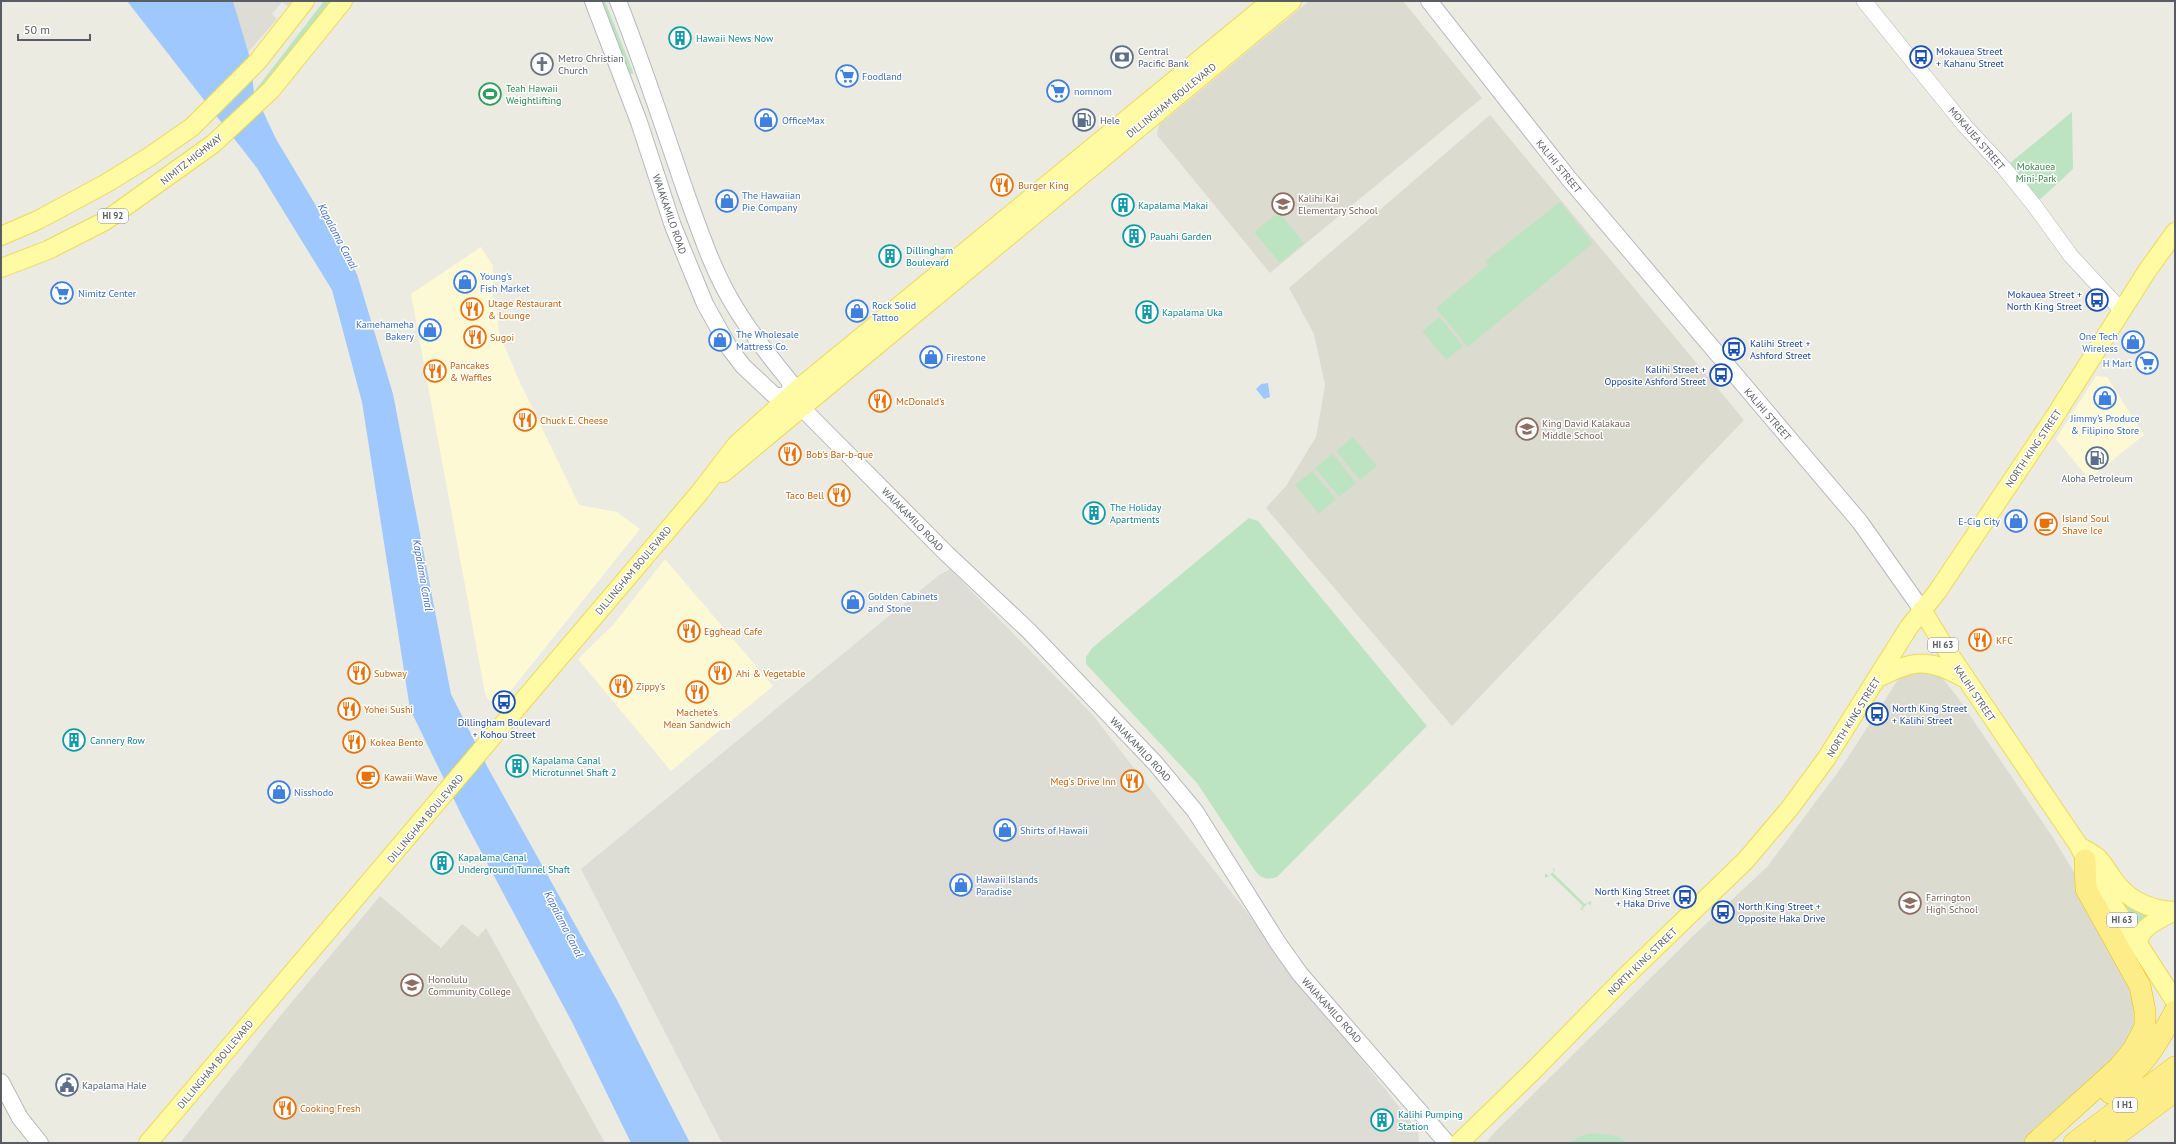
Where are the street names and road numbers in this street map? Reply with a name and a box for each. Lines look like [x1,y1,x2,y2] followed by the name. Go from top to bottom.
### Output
[1124,60,1219,141] street label: DILLINGHAM BOULEVARD
[1946,104,2008,173] street label: MOKAUEA STREET
[158,131,225,188] street label: NIMITZ HIGHWAY
[1533,137,1584,196] street label: KALIHI STREET
[650,173,689,256] street label: WAIAKAMILO ROAD
[98,209,128,223] road number: HI 92
[1741,385,1794,443] street label: KALIHI STREET
[2002,406,2065,490] street label: NORTH KING STREET
[879,485,946,554] street label: WAIAKAMILO ROAD
[592,523,674,617] street label: DILLINGHAM BOULEVARD
[1928,638,1958,652] road number: HI 63
[1951,663,1998,724] street label: KALIHI STREET
[1824,675,1883,759] street label: NORTH KING STREET
[1107,714,1174,784] street label: WAIAKAMILO ROAD
[384,771,466,865] street label: DILLINGHAM BOULEVARD
[2107,913,2137,927] road number: HI 63
[1605,925,1680,998] street label: NORTH KING STREET
[1299,975,1364,1046] street label: WAIAKAMILO ROAD
[174,1017,256,1111] street label: DILLINGHAM BOULEVARD
[2113,1098,2137,1112] road number: I H1

